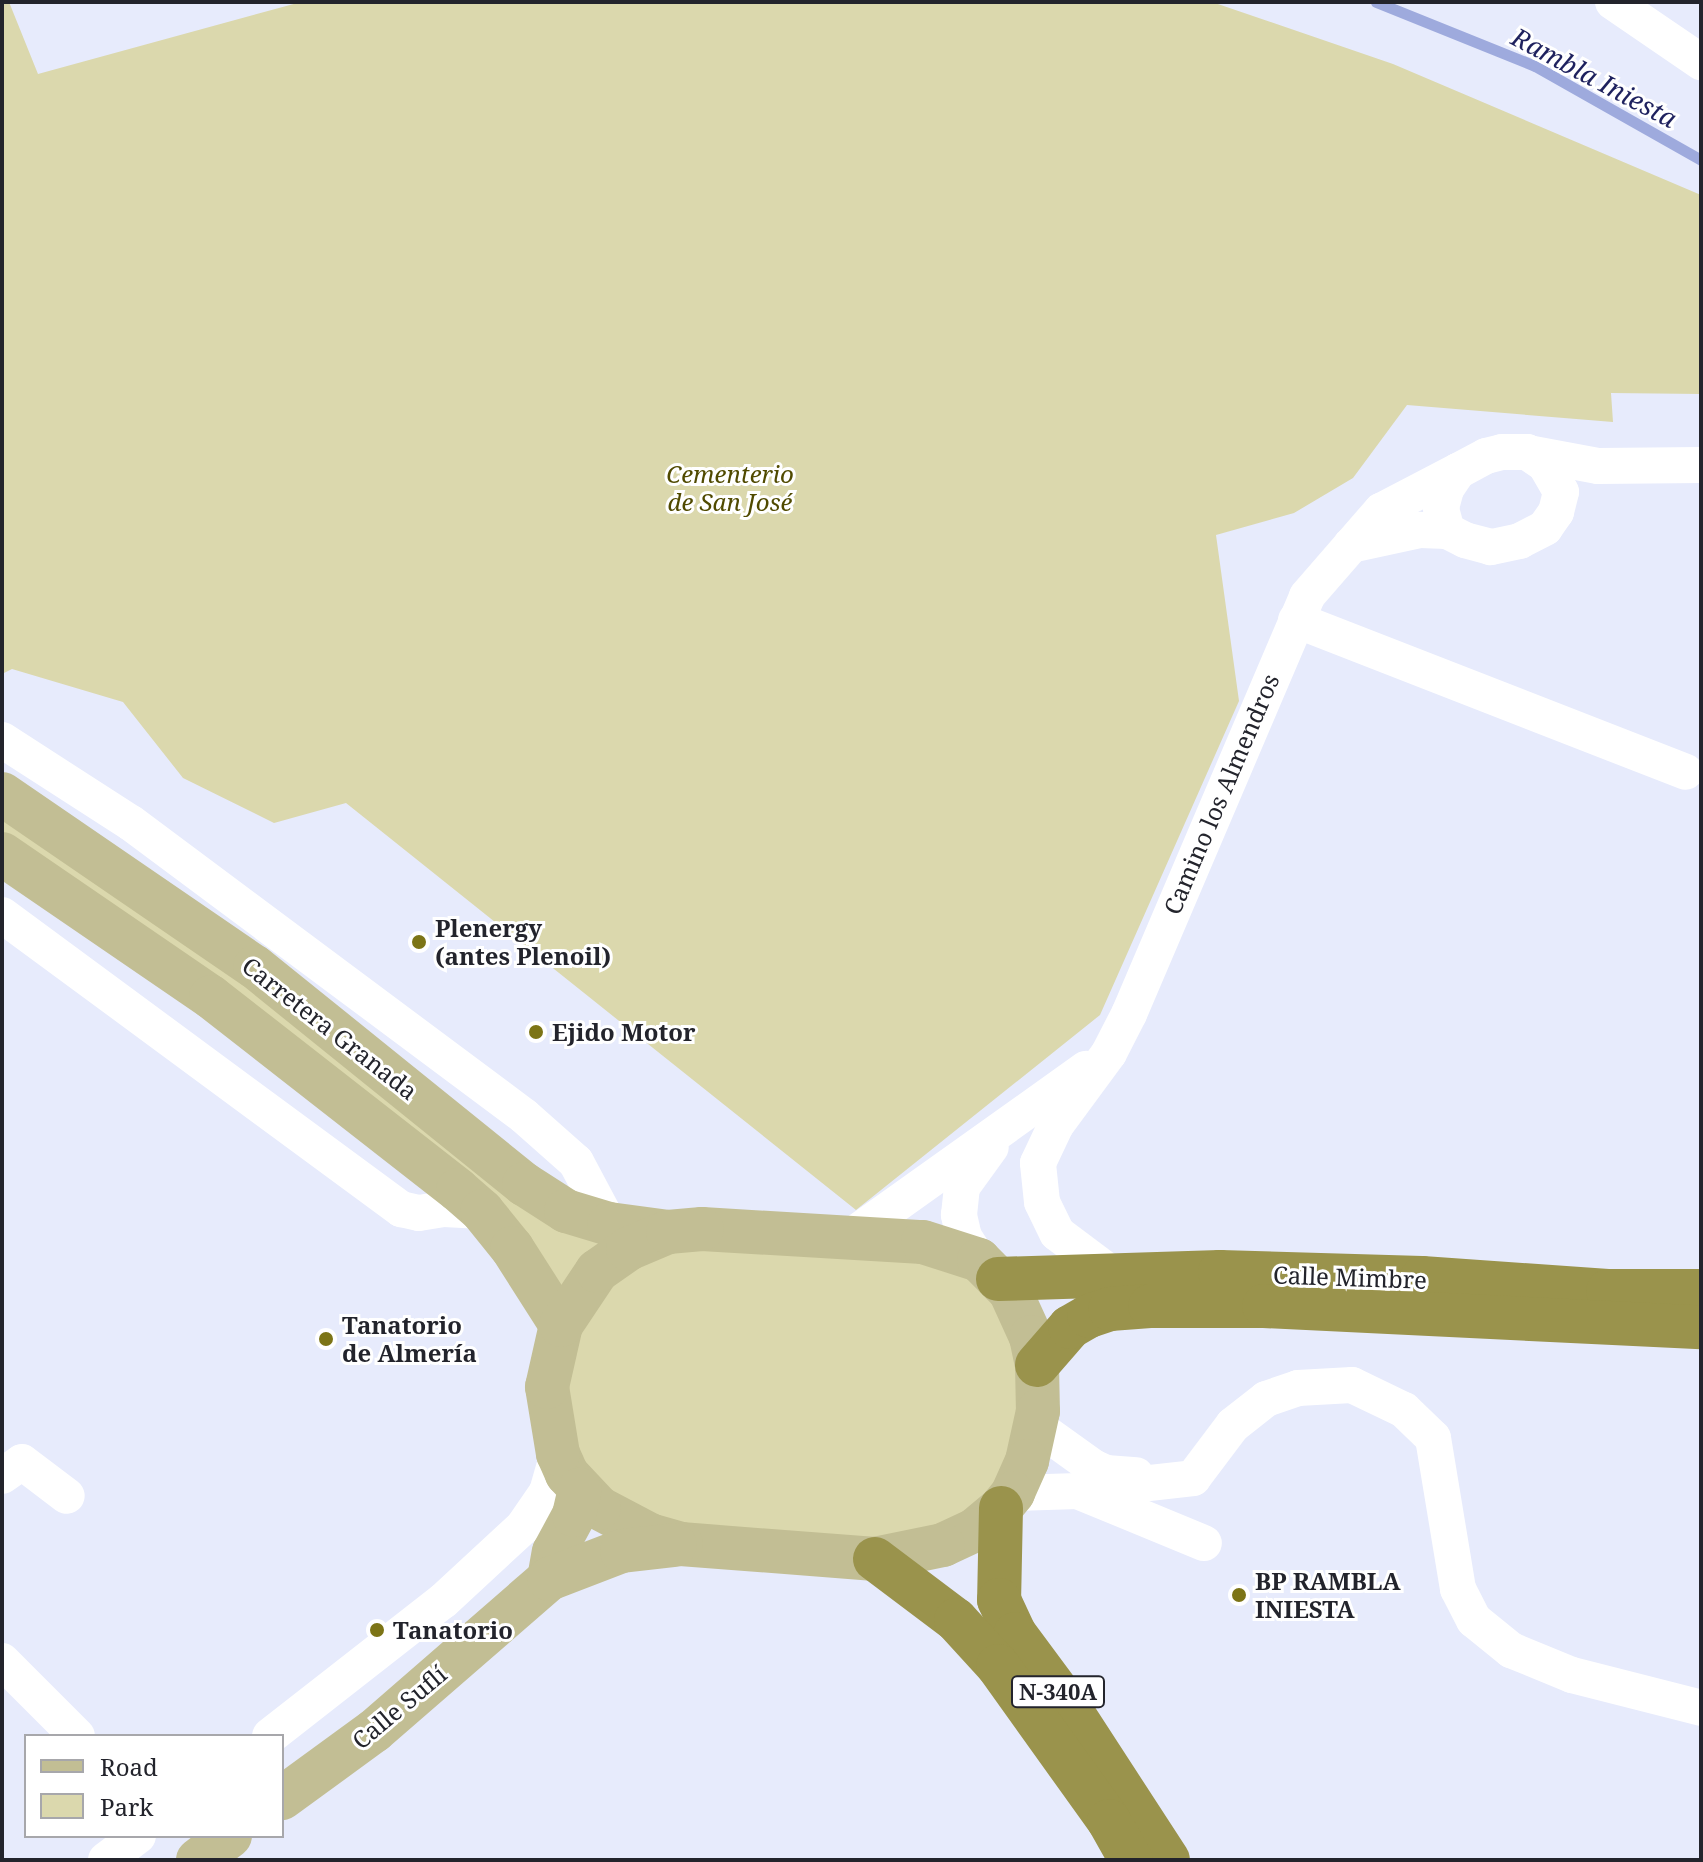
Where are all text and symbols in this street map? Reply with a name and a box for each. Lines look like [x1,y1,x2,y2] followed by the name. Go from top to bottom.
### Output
[1506,21,1682,135] water label: Rambla Iniesta
[666,460,794,516] park label: Cementerio de San José
[1157,669,1285,919] street label: Camino los Almendros
[435,914,611,970] place label: Plenergy (antes Plenoil)
[410,933,428,951] marker: Plenergy (antes Plenoil)
[237,951,423,1105] street label: Carretera Granada
[552,1018,696,1046] place label: Ejido Motor
[527,1023,545,1041] marker: Ejido Motor
[1273,1260,1427,1294] street label: Calle Mimbre
[342,1311,477,1367] place label: Tanatorio de Almería
[317,1330,335,1348] marker: Tanatorio de Almería
[1255,1567,1401,1623] place label: BP RAMBLA INIESTA
[1230,1586,1248,1604] marker: BP RAMBLA INIESTA
[393,1616,513,1644] place label: Tanatorio
[368,1621,386,1639] marker: Tanatorio
[346,1659,452,1755] street label: Calle Suflí
[1010,1674,1106,1710] road number: N-340A
[24,1734,284,1838] legend
[100,1750,158,1783] text: Road
[100,1790,153,1823] text: Park

